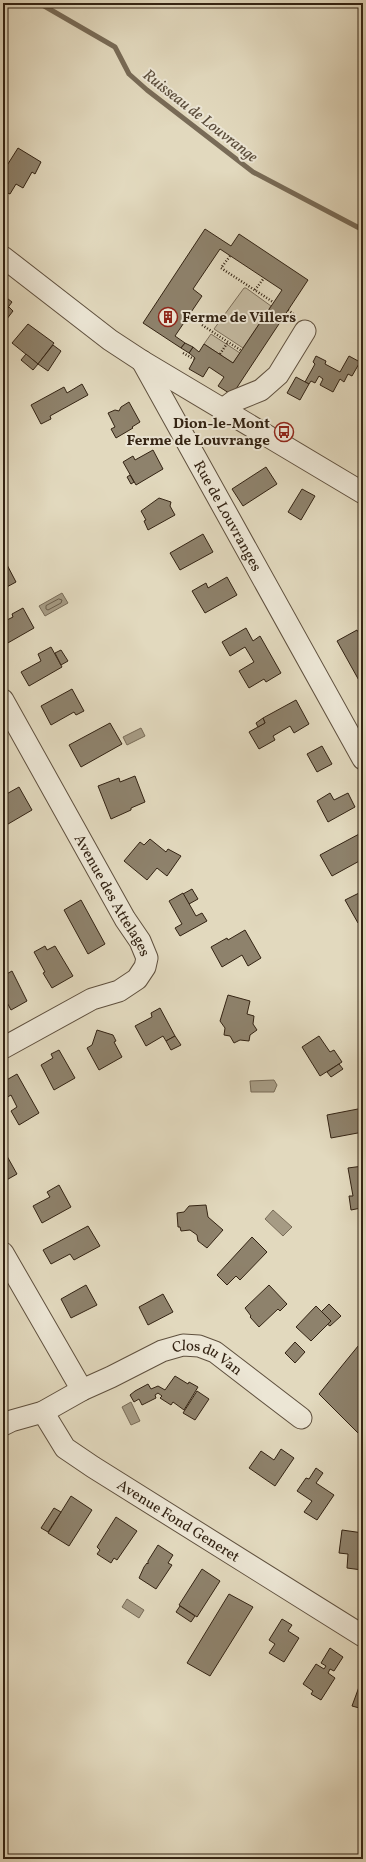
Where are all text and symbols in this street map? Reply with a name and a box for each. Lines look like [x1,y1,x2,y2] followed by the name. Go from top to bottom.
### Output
[138,65,262,169] water label: Ruisseau de Louvrange
[157,306,179,328] building icon: Ferme de Villers
[182,308,296,329] place label: Ferme de Villers
[127,414,270,452] place label: Dion-le-Mont Ferme de Louvrange
[273,421,295,443] bus stop icon: Dion-le-Mont Ferme de Louvrange
[187,457,266,576] street label: Rue de Louvranges
[68,831,154,960] street label: Avenue des Attelages
[170,1336,246,1381] street label: Clos du Van
[112,1476,243,1568] street label: Avenue Fond Generet

